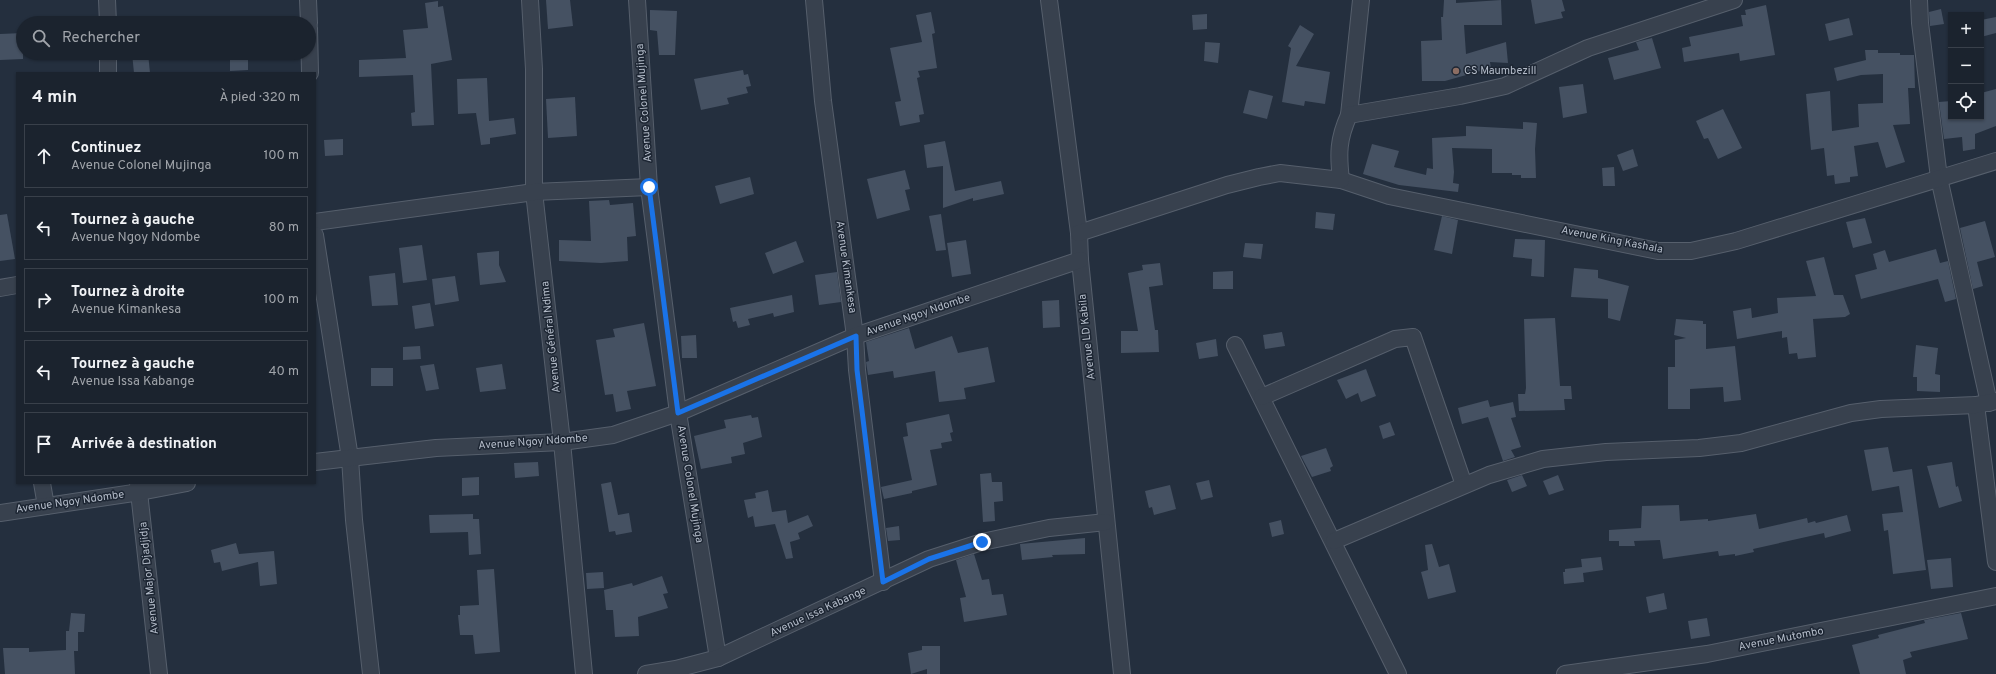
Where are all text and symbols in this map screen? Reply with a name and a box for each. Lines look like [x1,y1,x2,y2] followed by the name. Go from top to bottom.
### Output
[1948,12,1984,120] map controls
[1948,12,1984,48] button: +
[16,16,316,60] search box
[30,27,52,49] icon: search
[62,29,140,48] text: Rechercher
[633,43,655,163] street label: Avenue Colonel Mujinga
[1948,48,1984,84] button: −
[1464,64,1536,78] place label: CS Maumbezill
[1451,66,1461,76] marker: CS Maumbezill
[1948,84,1984,120] button: locate
[32,87,77,109] text: 4 min
[219,90,300,106] text: À pied · 320 m
[71,139,141,158] text: Continuez
[33,145,55,167] icon: ahead
[263,148,299,164] text: 100 m
[71,158,211,174] text: Avenue Colonel Mujinga
[640,178,658,196] route start
[71,211,195,230] text: Tournez à gauche
[33,217,55,239] icon: left
[269,220,299,236] text: 80 m
[833,220,859,314] street label: Avenue Kimankesa
[1560,223,1664,257] street label: Avenue King Kashala
[71,230,200,246] text: Avenue Ngoy Ndombe
[538,280,564,394] street label: Avenue Général Ndima
[71,283,185,302] text: Tournez à droite
[33,289,55,311] icon: right
[864,291,972,339] street label: Avenue Ngoy Ndombe
[263,292,299,308] text: 100 m
[1076,293,1098,381] street label: Avenue LD Kabila
[71,302,181,318] text: Avenue Kimankesa
[71,355,195,374] text: Tournez à gauche
[33,361,55,383] icon: left
[269,364,299,380] text: 40 m
[71,374,194,390] text: Avenue Issa Kabange
[674,424,706,544] street label: Avenue Colonel Mujinga
[478,431,588,453] street label: Avenue Ngoy Ndombe
[33,433,55,455] icon: arrive
[71,435,217,454] text: Arrivée à destination
[15,487,125,517] street label: Avenue Ngoy Ndombe
[136,521,162,635] street label: Avenue Major Djadjidja
[973,533,991,551] route end
[768,584,868,640] street label: Avenue Issa Kabange
[1737,624,1825,654] street label: Avenue Mutombo

